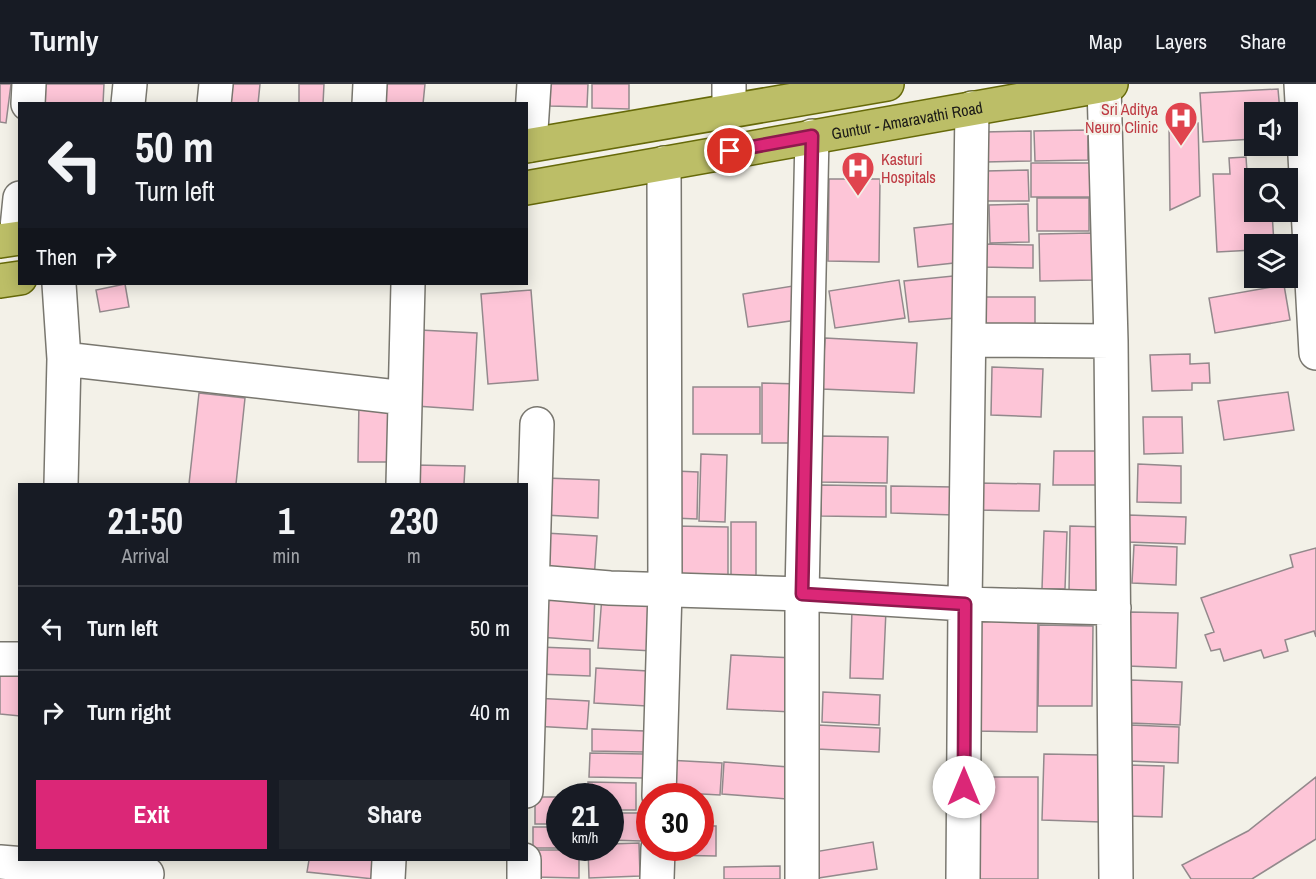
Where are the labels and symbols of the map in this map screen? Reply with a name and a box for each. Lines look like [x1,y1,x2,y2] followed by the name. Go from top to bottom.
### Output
[830,96,984,145] street label: Guntur - Amaravathi Road
[1085,98,1159,138] place label: Sri Aditya Neuro Clinic
[1163,100,1199,147] hospital icon: Sri Aditya Neuro Clinic
[704,125,755,176] pin
[881,148,936,188] place label: Kasturi Hospitals
[840,150,876,197] hospital icon: Kasturi Hospitals
[932,755,996,819] position arrow
[636,783,714,861] speed limit sign: 30

